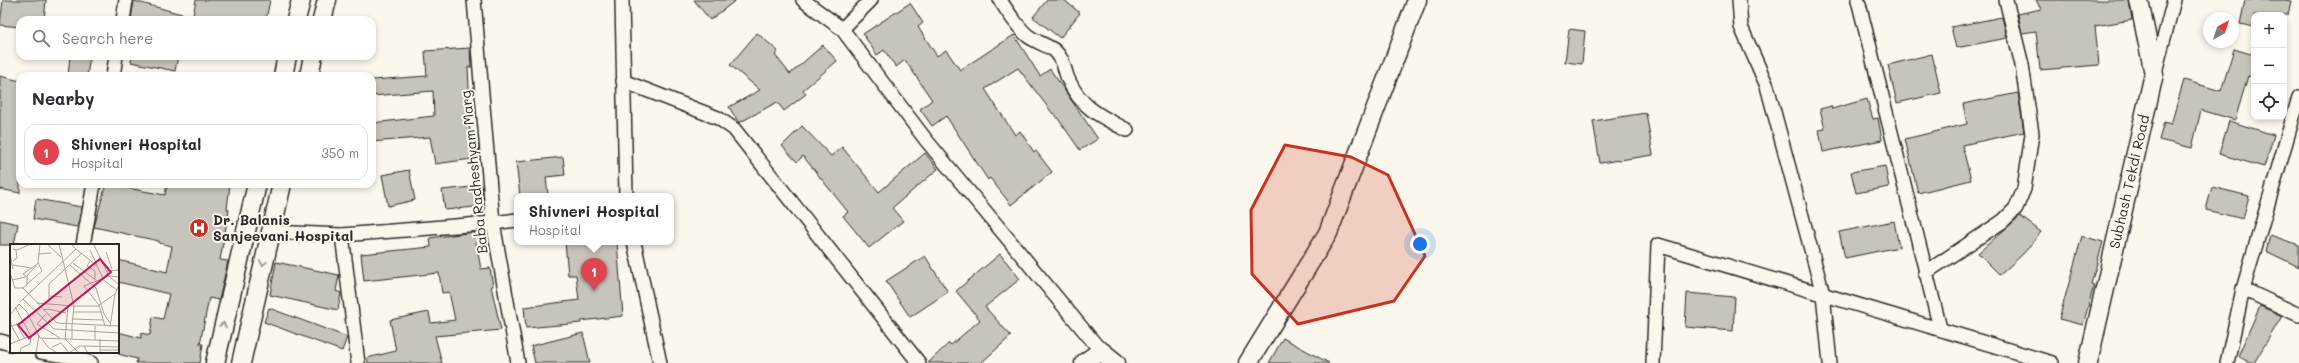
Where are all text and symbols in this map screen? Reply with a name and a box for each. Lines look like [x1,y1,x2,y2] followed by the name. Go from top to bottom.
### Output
[2203,12,2239,48] north arrow
[2251,12,2287,120] map controls
[2251,12,2287,48] button: +
[16,16,376,60] search box
[30,27,52,49] icon: search
[62,28,153,48] text: Search here
[2251,48,2287,84] button: −
[2251,84,2287,120] button: locate
[32,87,94,109] text: Nearby
[455,89,492,255] street label: Baba Radheshyam Marg
[2104,113,2153,250] street label: Subhash Tekdi Road
[71,134,201,154] text: Shivneri Hospital
[43,144,49,161] text: 1
[321,144,359,161] text: 350 m
[71,154,123,171] text: Hospital
[514,193,674,245] popup
[529,201,659,221] text: Shivneri Hospital
[213,210,353,245] place label: Dr. Balanis Sanjeevani Hospital
[188,217,210,239] hospital icon: Dr. Balanis Sanjeevani Hospital
[529,221,581,238] text: Hospital
[1410,234,1430,254] your location
[10,244,119,353] inset map
[581,258,607,291] pin: 1
[260,260,268,266] one-way arrow
[219,322,227,328] one-way arrow

